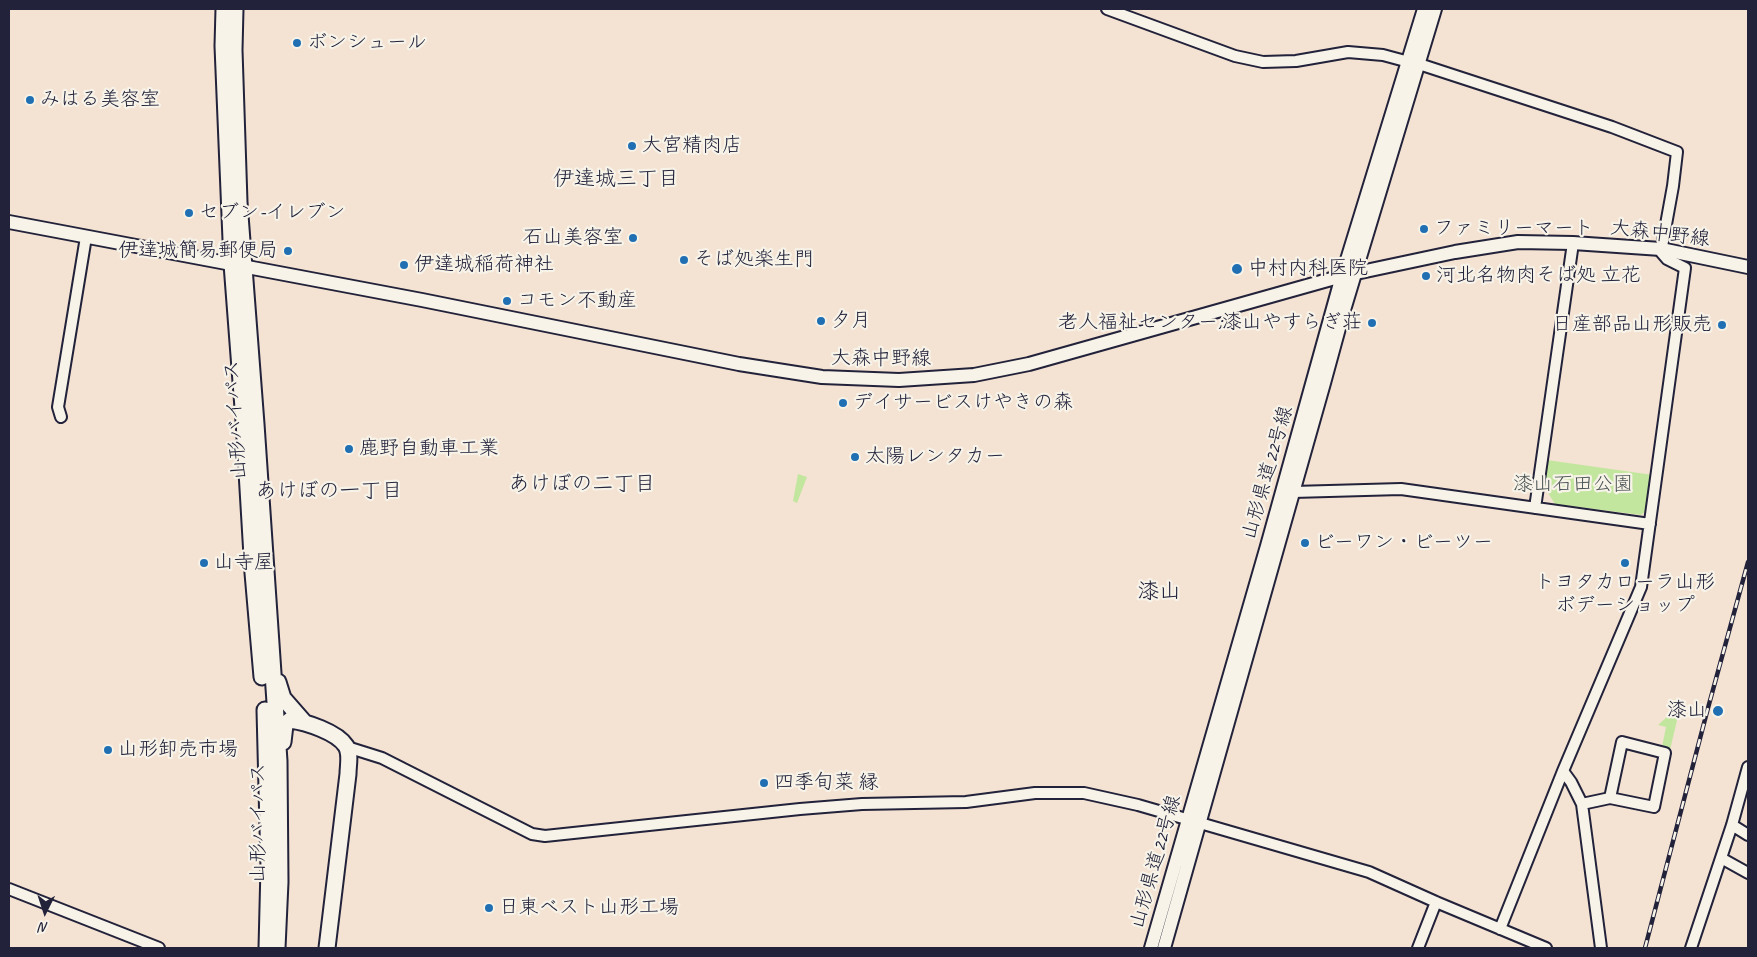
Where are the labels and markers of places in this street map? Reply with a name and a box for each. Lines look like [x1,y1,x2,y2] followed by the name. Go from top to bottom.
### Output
[307,31,427,55] place label: ボンシュール
[291,37,303,49] marker: ボンシュール
[40,88,160,112] place label: みはる美容室
[24,94,36,106] marker: みはる美容室
[642,134,742,158] place label: 大宮精肉店
[626,140,638,152] marker: 大宮精肉店
[199,201,346,225] place label: セブン-イレブン
[183,207,195,219] marker: セブン-イレブン
[1434,217,1594,241] place label: ファミリーマート
[1418,223,1430,235] marker: ファミリーマート
[523,226,623,250] place label: 石山美容室
[627,232,639,244] marker: 石山美容室
[118,239,278,263] place label: 伊達城簡易郵便局
[282,245,294,257] marker: 伊達城簡易郵便局
[694,248,814,272] place label: そば処楽生門
[414,253,554,277] place label: 伊達城稲荷神社
[678,254,690,266] marker: そば処楽生門
[1248,257,1368,281] place label: 中村内科医院
[398,259,410,271] marker: 伊達城稲荷神社
[1230,262,1244,276] marker: 中村内科医院
[1436,264,1641,288] place label: 河北名物肉そば処 立花
[1420,270,1432,282] marker: 河北名物肉そば処 立花
[517,289,637,313] place label: コモン不動産
[501,295,513,307] marker: コモン不動産
[831,309,871,333] place label: 夕月
[1058,311,1362,335] place label: 老人福祉センター;漆山やすらぎ荘
[1552,313,1712,337] place label: 日産部品山形販売
[815,315,827,327] marker: 夕月
[1366,317,1378,329] marker: 老人福祉センター;漆山やすらぎ荘
[1716,319,1728,331] marker: 日産部品山形販売
[853,391,1073,415] place label: デイサービスけやきの森
[837,397,849,409] marker: デイサービスけやきの森
[359,437,499,461] place label: 鹿野自動車工業
[343,443,355,455] marker: 鹿野自動車工業
[865,445,1005,469] place label: 太陽レンタカー
[849,451,861,463] marker: 太陽レンタカー
[1315,531,1493,555] place label: ビーワン・ビーツー
[1299,537,1311,549] marker: ビーワン・ビーツー
[214,551,274,575] place label: 山寺屋
[198,557,210,569] marker: 山寺屋
[1619,557,1631,569] marker: トヨタカローラ山形 ボデーショップ
[1535,571,1715,618] place label: トヨタカローラ山形 ボデーショップ
[1667,699,1707,723] place label: 漆山
[1711,704,1725,718] marker: 漆山
[118,738,238,762] place label: 山形卸売市場
[102,744,114,756] marker: 山形卸売市場
[774,771,879,795] place label: 四季旬菜 縁
[758,777,770,789] marker: 四季旬菜 縁
[499,896,679,920] place label: 日東ベスト山形工場
[483,902,495,914] marker: 日東ベスト山形工場

